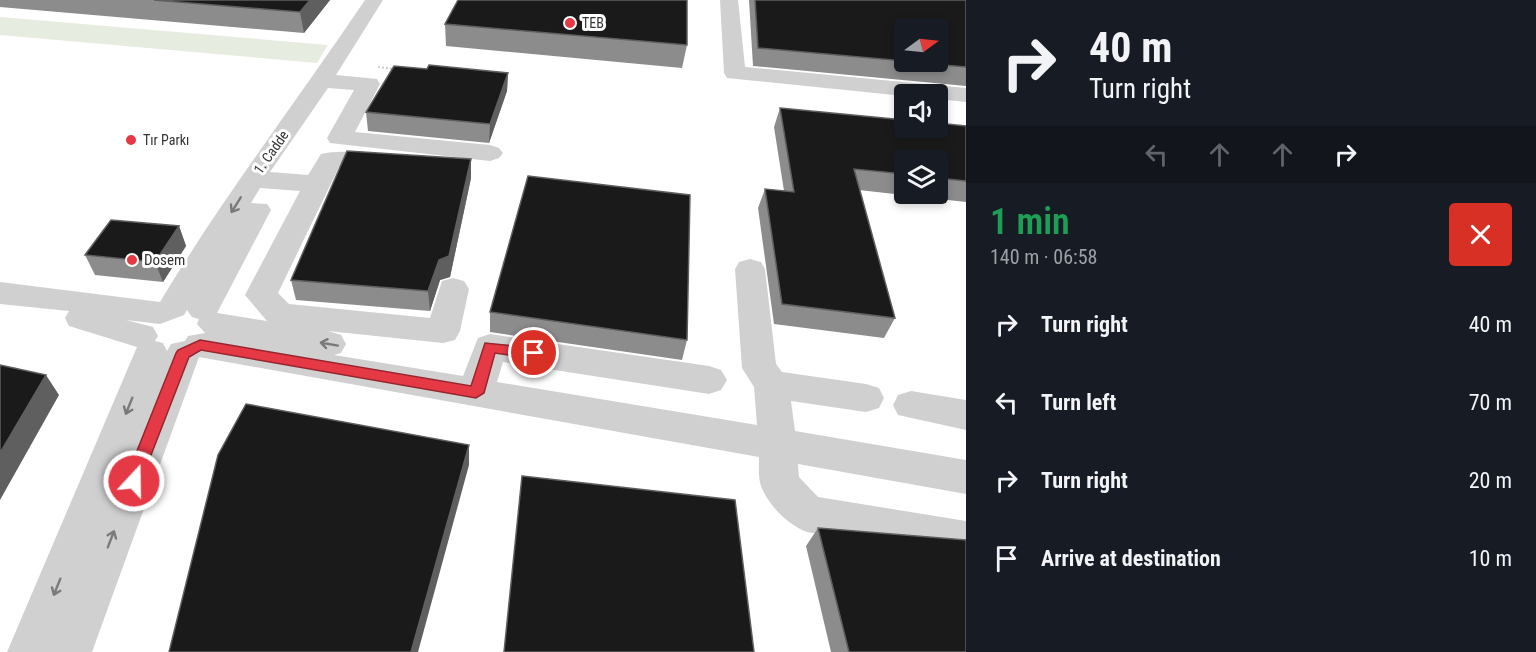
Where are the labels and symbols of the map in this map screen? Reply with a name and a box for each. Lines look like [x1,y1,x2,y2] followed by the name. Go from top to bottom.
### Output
[582,15,604,31] place label: TEB
[563,16,577,30] marker: TEB
[894,18,948,72] north arrow
[250,127,292,177] street label: 1. Cadde
[143,132,189,148] place label: Tır Parkı
[124,133,138,147] marker: Tır Parkı
[229,196,241,213] one-way arrow
[144,251,185,269] place label: Dosem
[125,253,139,267] marker: Dosem
[508,327,559,378] pin
[320,338,340,349] one-way arrow
[123,396,134,415] one-way arrow
[102,449,166,513] position arrow
[107,530,118,548] one-way arrow
[51,577,62,596] one-way arrow

